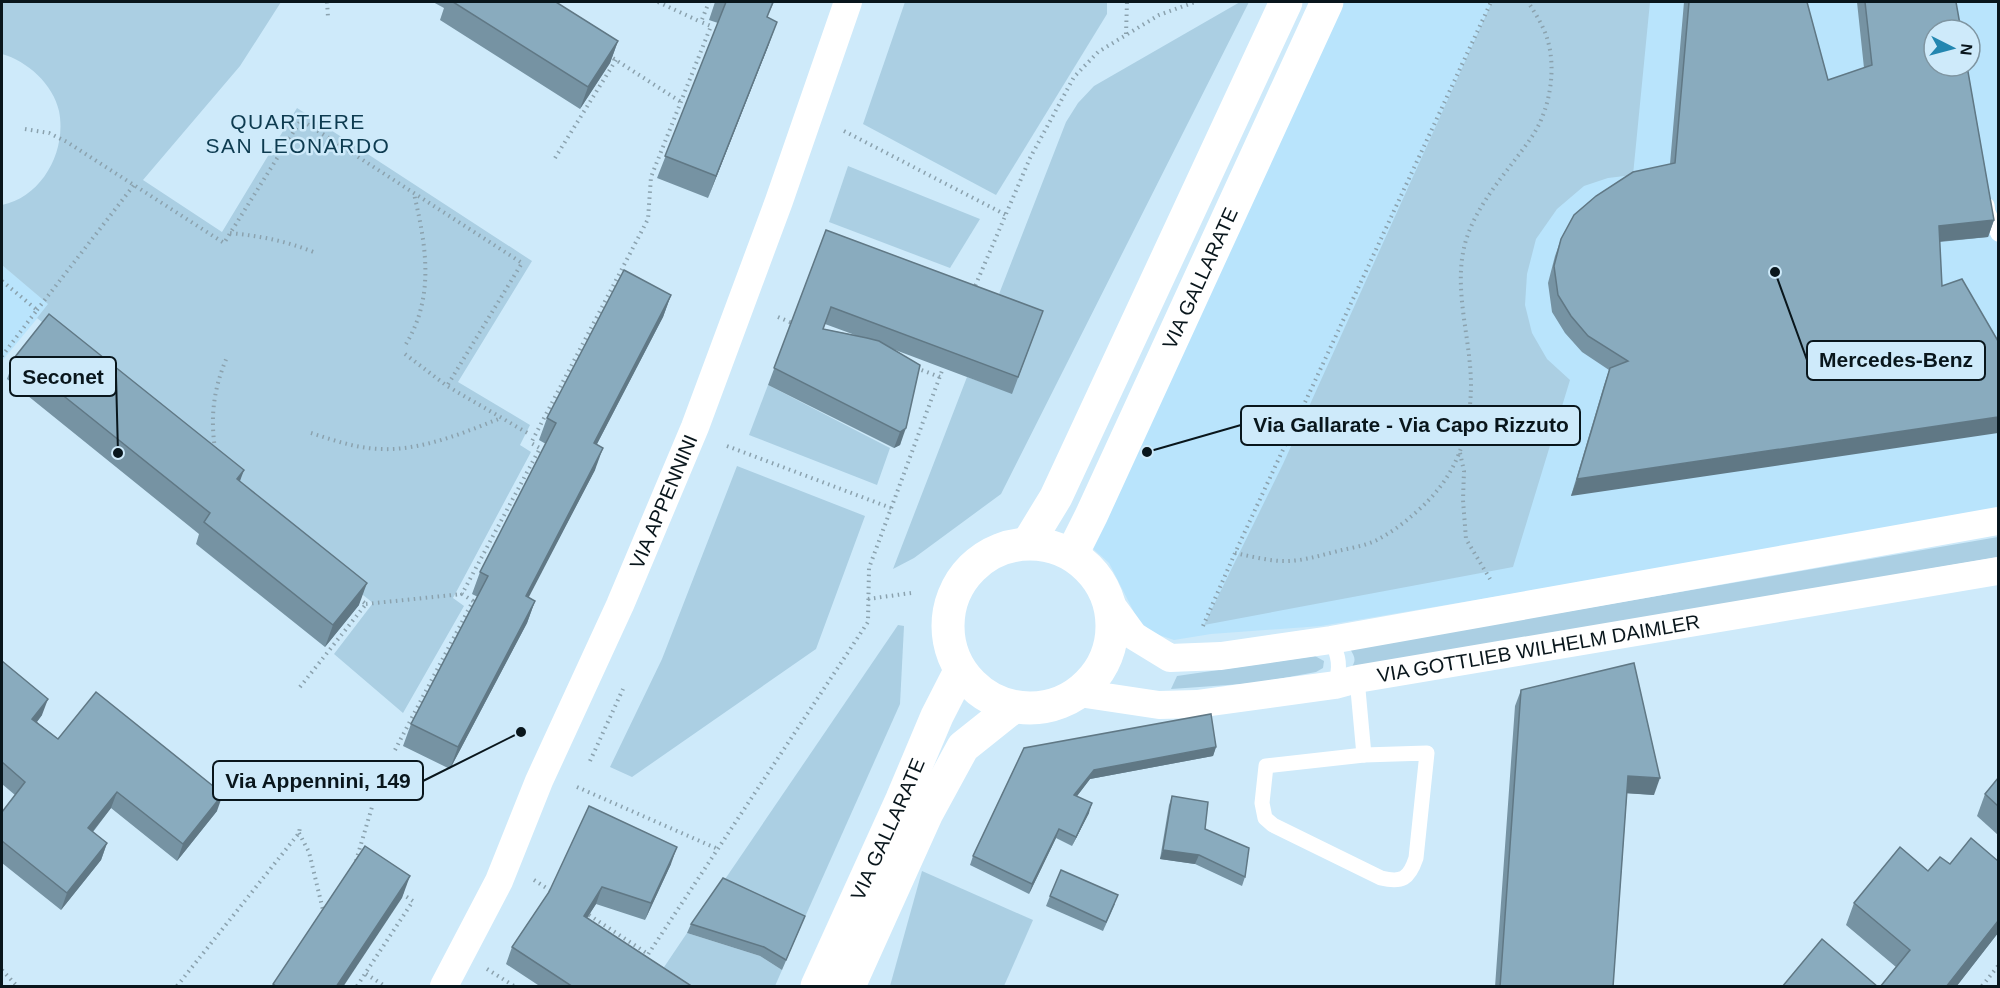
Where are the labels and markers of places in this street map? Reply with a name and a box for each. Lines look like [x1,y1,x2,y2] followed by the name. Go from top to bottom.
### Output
[1807,341,1985,380] callout: Mercedes-Benz
[10,357,116,396] callout: Seconet
[1241,406,1580,445] callout: Via Gallarate - Via Capo Rizzuto
[213,761,423,800] callout: Via Appennini, 149

